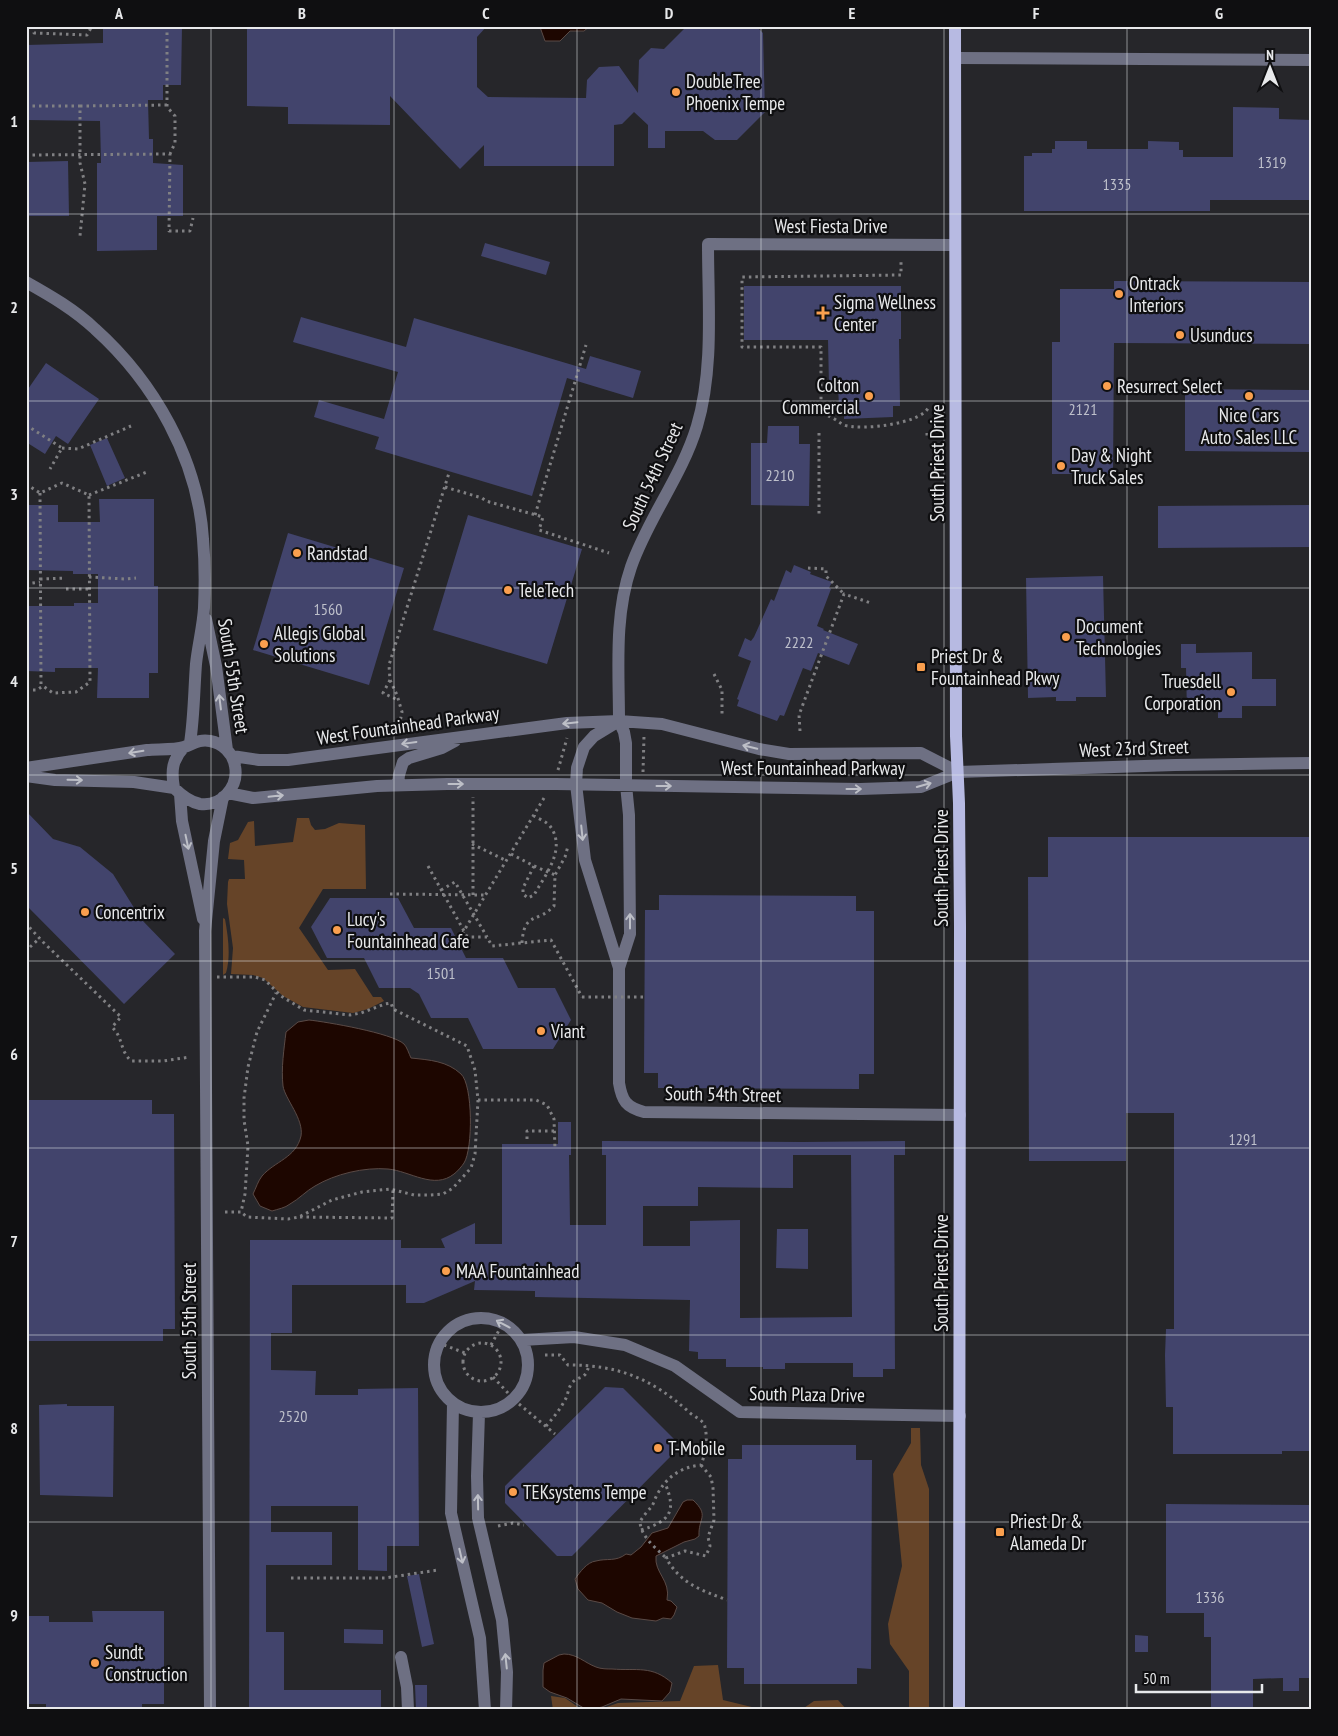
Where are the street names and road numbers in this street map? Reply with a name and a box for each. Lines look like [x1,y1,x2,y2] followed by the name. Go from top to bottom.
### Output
[774,214,888,238] street label: West Fiesta Drive
[925,404,949,522] street label: South Priest Drive
[617,418,688,534] street label: South 54th Street
[213,617,255,736] street label: South 55th Street
[315,700,502,750] street label: West Fountainhead Parkway
[1079,734,1190,762] street label: West 23rd Street
[721,756,906,780] street label: West Fountainhead Parkway
[929,809,953,927] street label: South Priest Drive
[665,1081,782,1107] street label: South 54th Street
[929,1214,953,1332] street label: South Priest Drive
[177,1262,201,1379] street label: South 55th Street
[749,1381,865,1407] street label: South Plaza Drive

